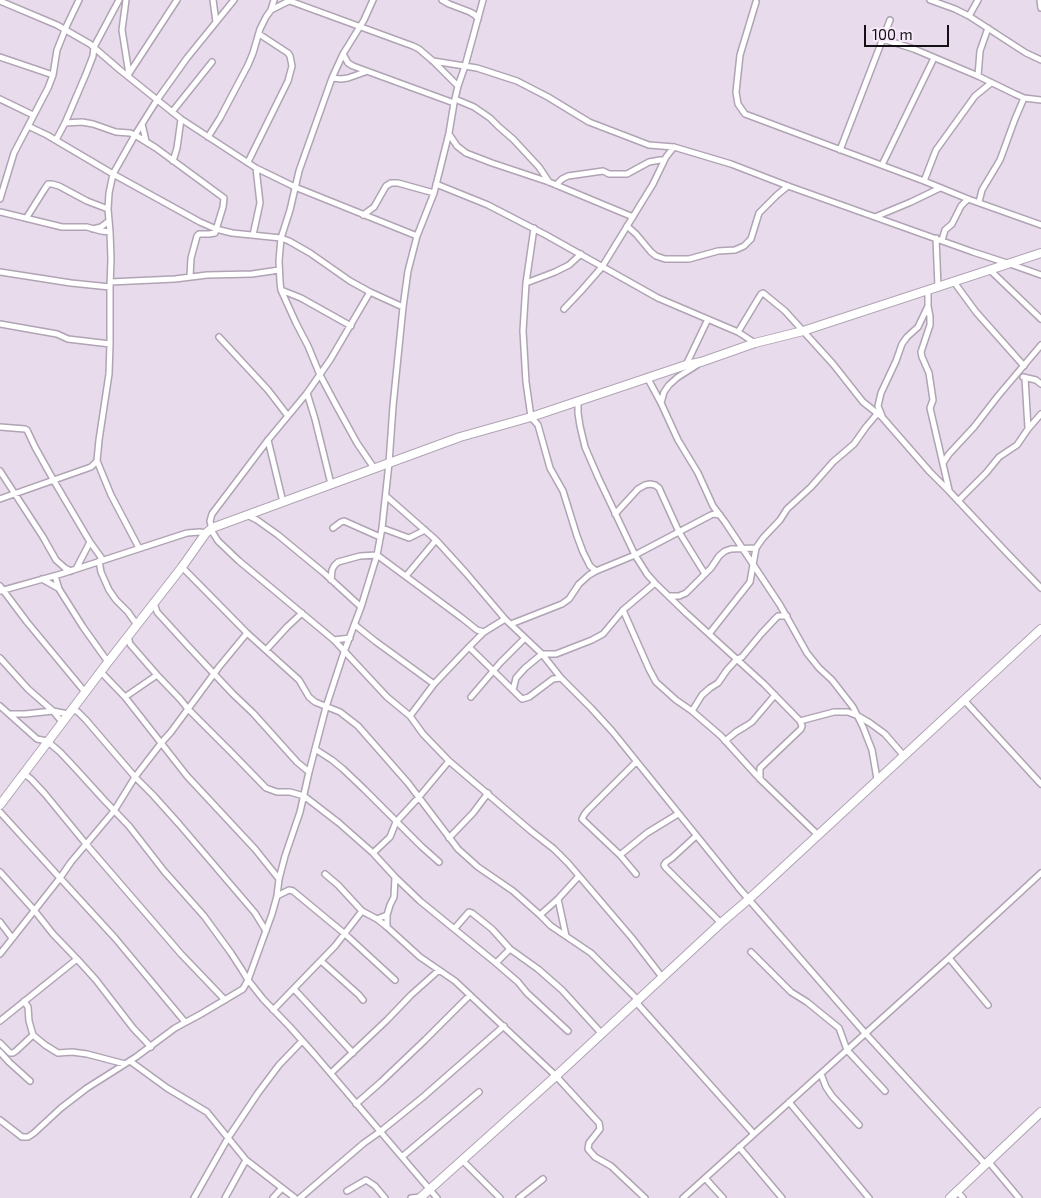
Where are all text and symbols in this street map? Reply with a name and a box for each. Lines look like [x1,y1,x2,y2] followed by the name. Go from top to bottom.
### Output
[866,15,951,47] scale bar
[872,25,913,43] text: 100 m

